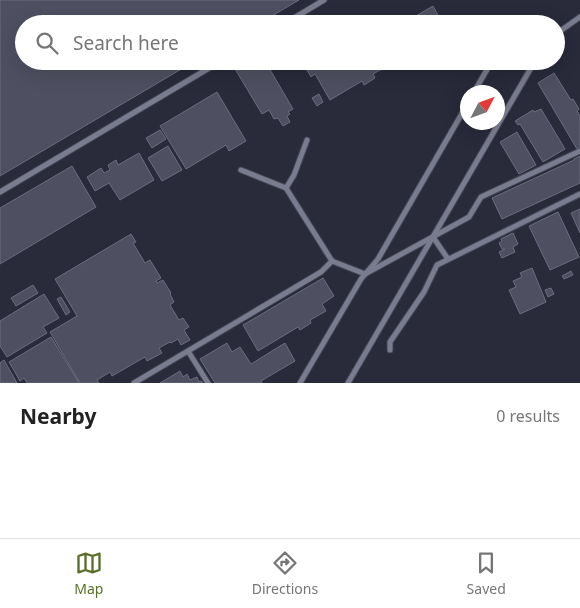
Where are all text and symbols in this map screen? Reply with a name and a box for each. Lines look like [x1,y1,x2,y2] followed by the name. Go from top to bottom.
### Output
[15,15,565,70] search box
[33,29,61,57] icon: search
[73,30,179,56] text: Search here
[460,85,505,130] north arrow
[20,402,96,430] text: Nearby
[496,405,560,427] text: 0 results
[74,549,103,598] tab: Map
[252,549,318,598] tab: Directions
[467,549,506,598] tab: Saved

